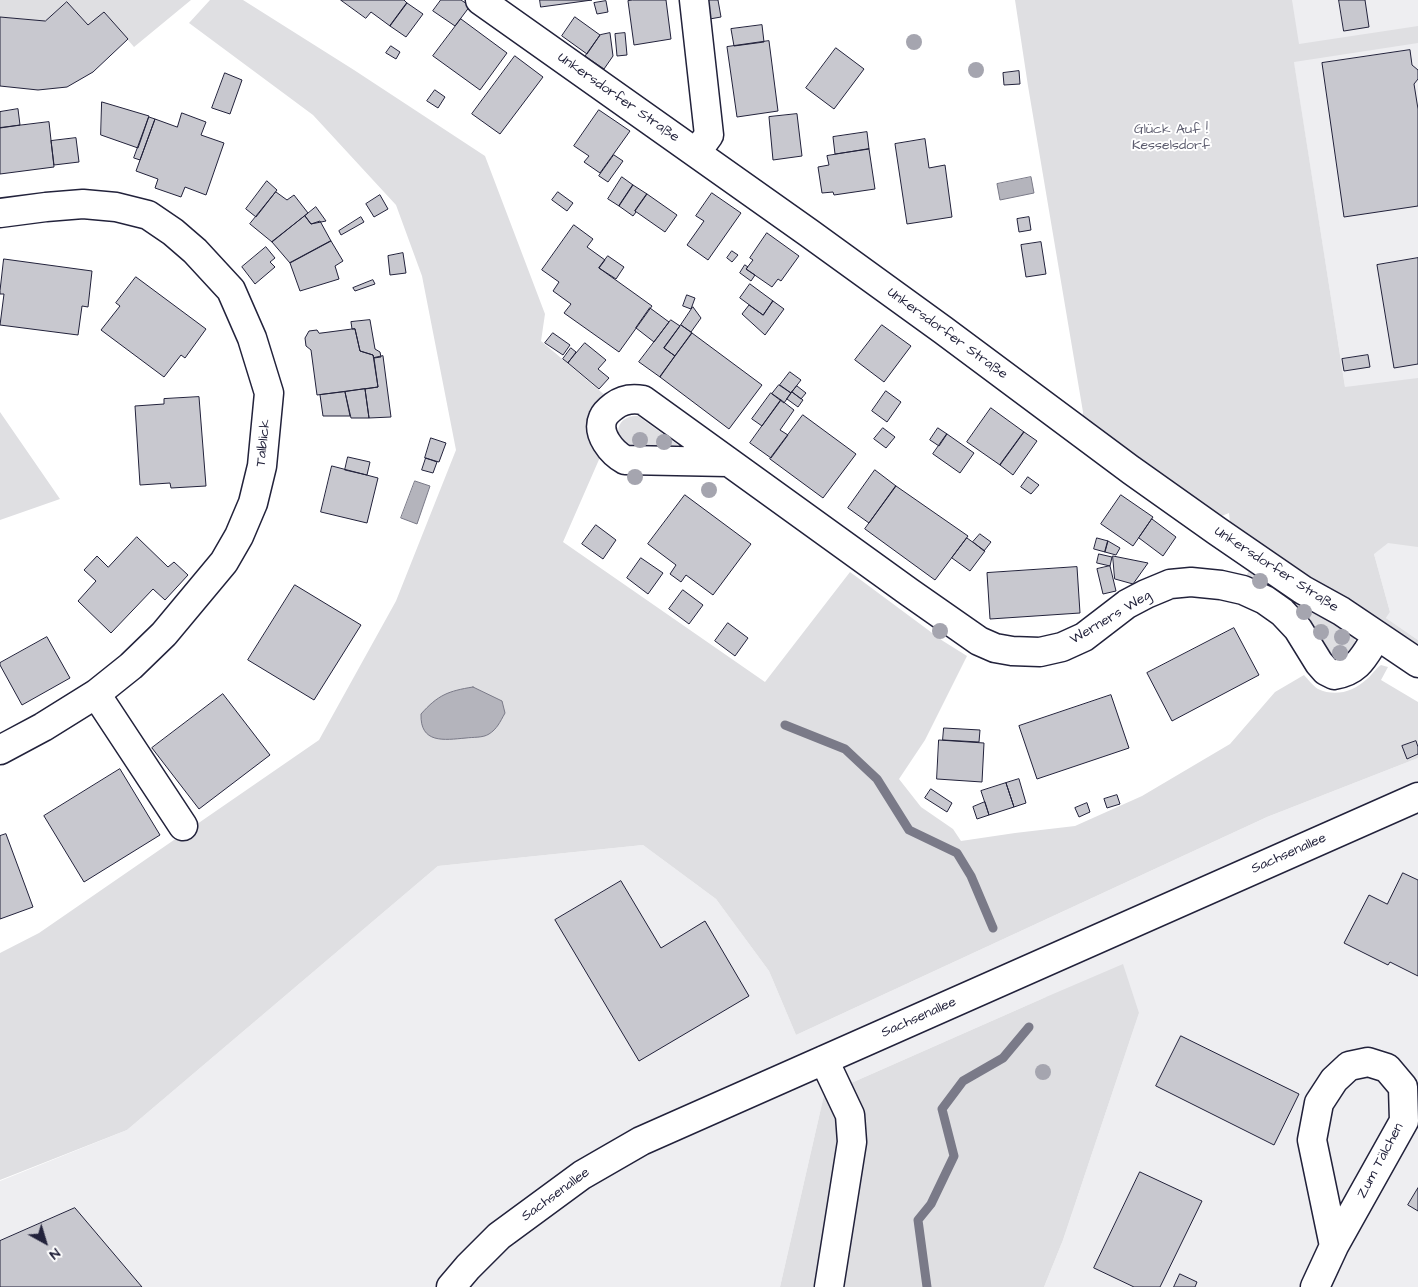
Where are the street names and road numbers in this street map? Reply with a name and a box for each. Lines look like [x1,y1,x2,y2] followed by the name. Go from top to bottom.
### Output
[554,50,682,146] street label: Unkersdorfer Straße
[883,285,1011,383] street label: Unkersdorfer Straße
[253,418,275,468] street label: Talblick
[1211,524,1341,616] street label: Unkersdorfer Straße
[1068,587,1154,649] street label: Werners Weg
[1249,830,1329,878] street label: Sachsenallee
[879,994,959,1042] street label: Sachsenallee
[1354,1120,1408,1202] street label: Zum Tälchen
[519,1165,593,1225] street label: Sachsenallee

